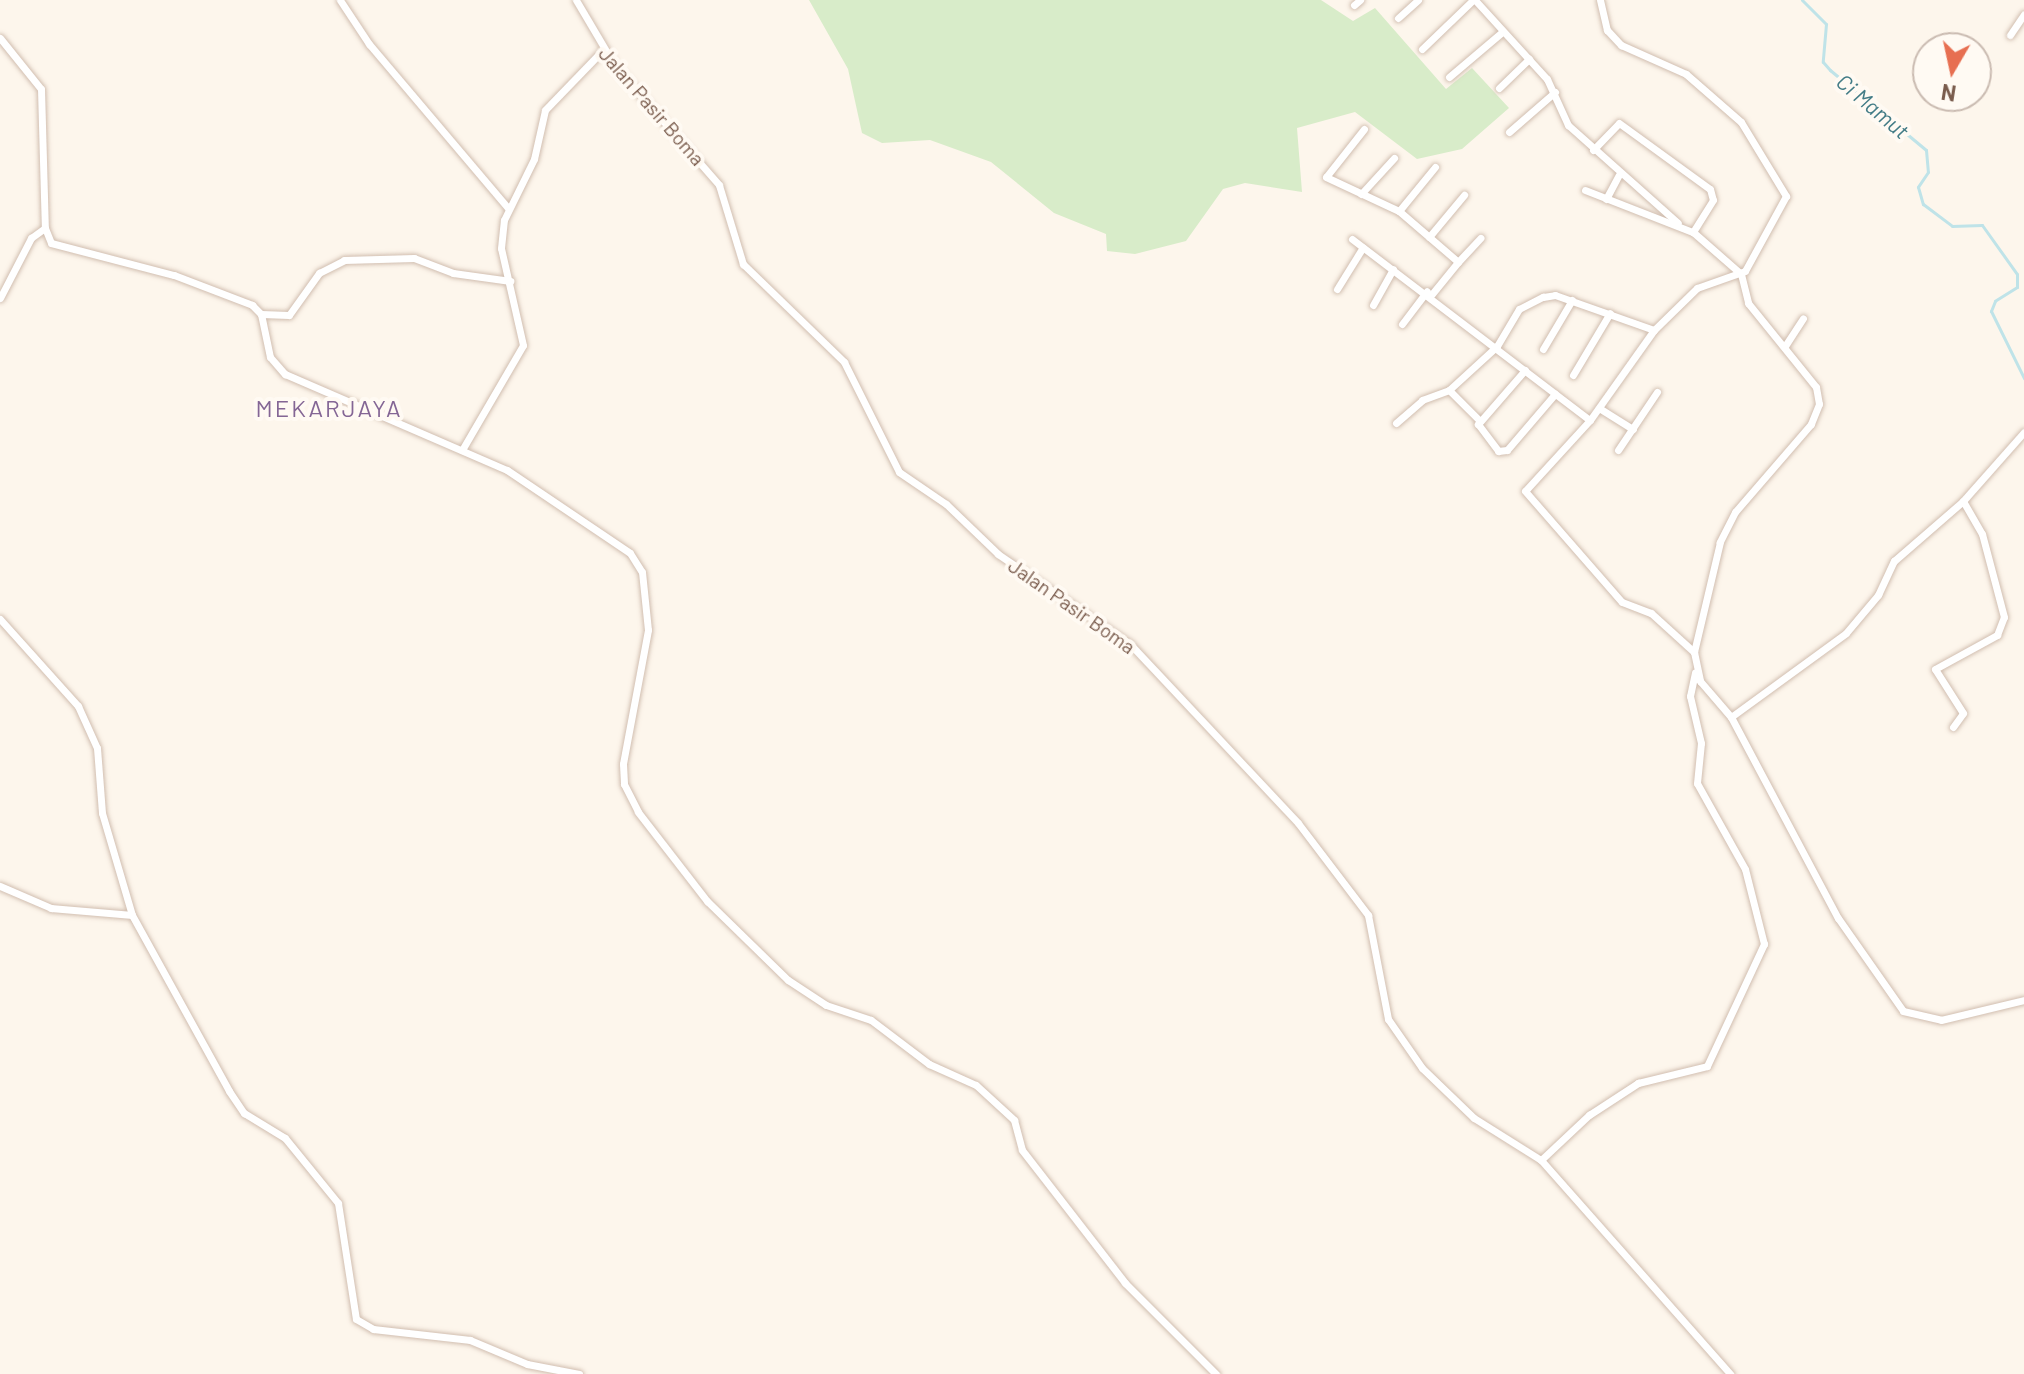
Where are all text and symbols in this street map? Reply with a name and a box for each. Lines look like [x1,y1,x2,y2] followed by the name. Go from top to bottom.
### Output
[1912,32,1992,112] north arrow
[594,42,710,170] street label: Jalan Pasir Boma
[1831,68,1915,144] water label: Ci Mamut
[1939,80,1958,108] text: N
[256,394,402,422] district label: MEKARJAYA
[1004,553,1140,659] street label: Jalan Pasir Boma

